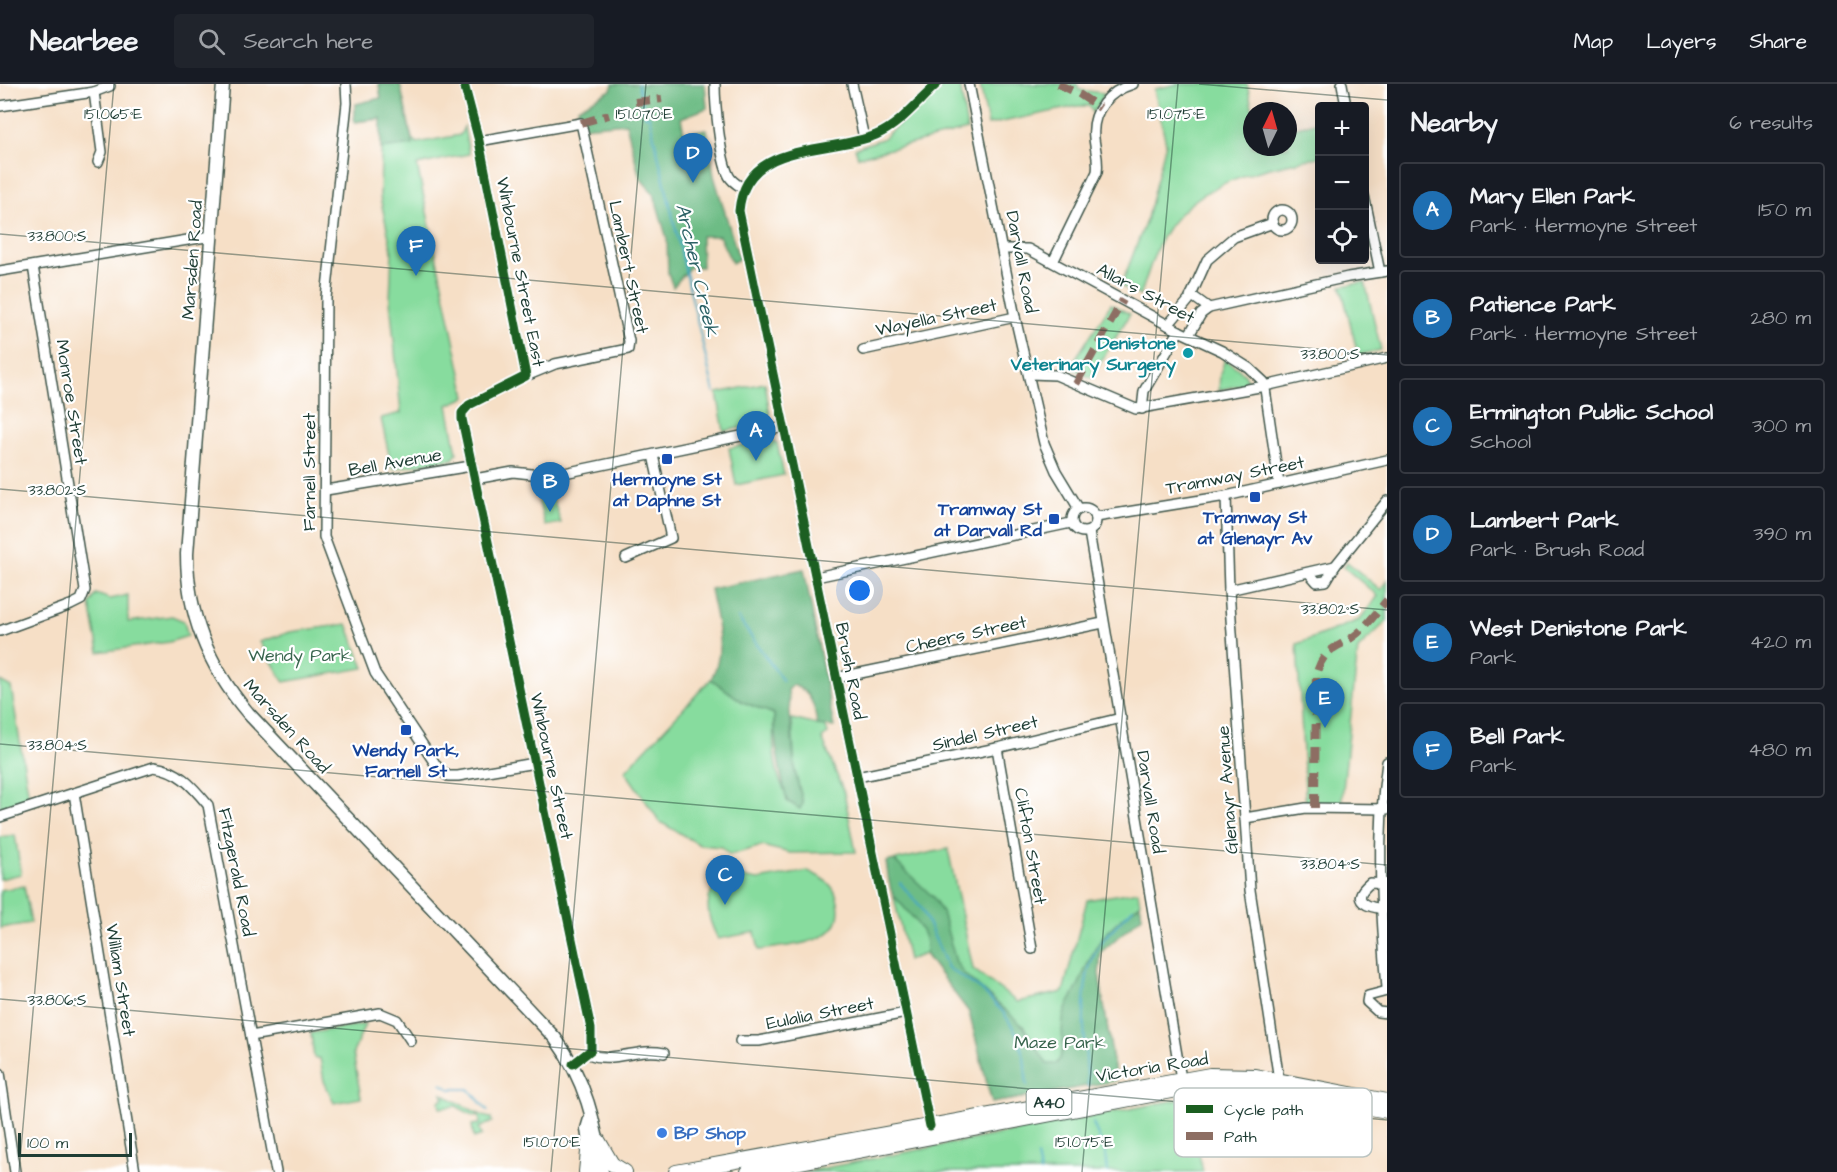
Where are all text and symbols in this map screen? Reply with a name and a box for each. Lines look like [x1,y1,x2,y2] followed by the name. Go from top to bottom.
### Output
[174,14,594,68] search box
[30,22,138,61] text: Nearbee
[195,25,228,58] icon: search
[243,26,373,57] text: Search here
[1573,27,1613,56] text: Map
[1646,27,1716,56] text: Layers
[1749,27,1807,56] text: Share
[1243,102,1297,156] north arrow
[1315,102,1369,264] map controls
[1315,102,1369,156] button: +
[84,104,142,125] text: 151.065°E
[616,104,673,125] text: 151.070°E
[1147,104,1205,125] text: 151.075°E
[1411,105,1498,141] text: Nearby
[1729,109,1813,137] text: 6 results
[674,134,712,183] pin: D
[1315,156,1369,210] button: −
[490,175,551,370] street label: Winbourne Street East
[1470,181,1635,212] text: Mary Ellen Park
[1426,196,1439,224] text: A
[1758,196,1811,224] text: 150 m
[602,198,655,337] street label: Lambert Street
[176,200,209,321] street label: Marsden Road
[668,201,726,340] water label: Archer Creek
[999,209,1044,315] street label: Darvall Road
[1315,210,1369,264] button: locate
[1470,212,1697,240] text: Park · Hermoyne Street
[28,226,87,247] text: 33.800°S
[396,226,436,276] pin: F
[1092,257,1200,330] street label: Allars Street
[1470,289,1616,320] text: Patience Park
[873,292,1000,344] street label: Wayella Street
[1425,304,1440,332] text: B
[1750,304,1811,332] text: 280 m
[1470,320,1697,348] text: Park · Hermoyne Street
[1010,331,1176,378] place label: Denistone Veterinary Surgery
[49,338,94,467] street label: Monroe Street
[1301,344,1360,365] text: 33.800°S
[1181,346,1195,360] marker: Denistone Veterinary Surgery
[1470,397,1713,428] text: Ermington Public School
[297,412,322,531] street label: Farnell Street
[736,412,776,461] pin: A
[1425,412,1440,440] text: C
[1752,412,1811,440] text: 300 m
[1470,428,1531,456] text: School
[347,442,444,483] street label: Bell Avenue
[1164,450,1307,502] street label: Tramway Street
[660,452,674,466] marker: Hermoyne St at Daphne St
[530,462,570,512] pin: B
[612,467,722,513] place label: Hermoyne St at Daphne St
[28,480,86,501] text: 33.802°S
[1248,490,1262,504] marker: Tramway St at Glenayr Av
[933,497,1043,543] place label: Tramway St at Darvall Rd
[1197,505,1313,552] place label: Tramway St at Glenayr Av
[1470,505,1619,536] text: Lambert Park
[1047,512,1061,526] marker: Tramway St at Darvall Rd
[1426,520,1439,548] text: D
[1753,520,1811,548] text: 390 m
[1470,536,1644,564] text: Park · Brush Road
[845,576,874,605] your location
[1301,599,1359,620] text: 33.802°S
[903,609,1029,659] street label: Cheers Street
[1470,613,1687,644] text: West Denistone Park
[829,620,872,722] street label: Brush Road
[1427,628,1438,656] text: E
[1750,628,1811,656] text: 420 m
[248,643,352,669] park label: Wendy Park
[1470,644,1516,672] text: Park
[237,674,336,779] street label: Marsden Road
[1306,678,1344,728] pin: E
[524,690,579,842] street label: Winbourne Street
[930,709,1041,758] street label: Sindel Street
[1470,721,1564,752] text: Bell Park
[399,723,413,737] marker: Wendy Park, Farnell St
[1211,725,1245,855] street label: Glenayr Avenue
[27,735,87,756] text: 33.804°S
[1426,736,1439,764] text: F
[1748,736,1811,764] text: 480 m
[352,738,459,784] place label: Wendy Park, Farnell St
[1130,749,1171,855] street label: Darvall Road
[1470,752,1516,780] text: Park
[1008,786,1053,907] street label: Clifton Street
[211,806,261,939] street label: Fitzgerald Road
[1300,854,1360,875] text: 33.804°S
[706,856,744,905] pin: C
[99,922,142,1039] street label: William Street
[28,990,87,1011] text: 33.806°S
[764,991,877,1036] street label: Eulalia Street
[1014,1030,1106,1055] park label: Maze Park
[1094,1046,1210,1089] street label: Victoria Road
[1174,1088,1372,1157] legend
[1026,1089,1072,1115] road number: A40
[1224,1099,1303,1122] text: Cycle path
[674,1121,746,1146] place label: BP Shop
[655,1126,669,1140] marker: BP Shop
[1224,1126,1257,1148] text: Path
[18,1130,132,1158] scale bar
[27,1132,68,1154] text: 100 m
[524,1132,581,1153] text: 151.070°E
[1055,1132,1113,1153] text: 151.075°E

